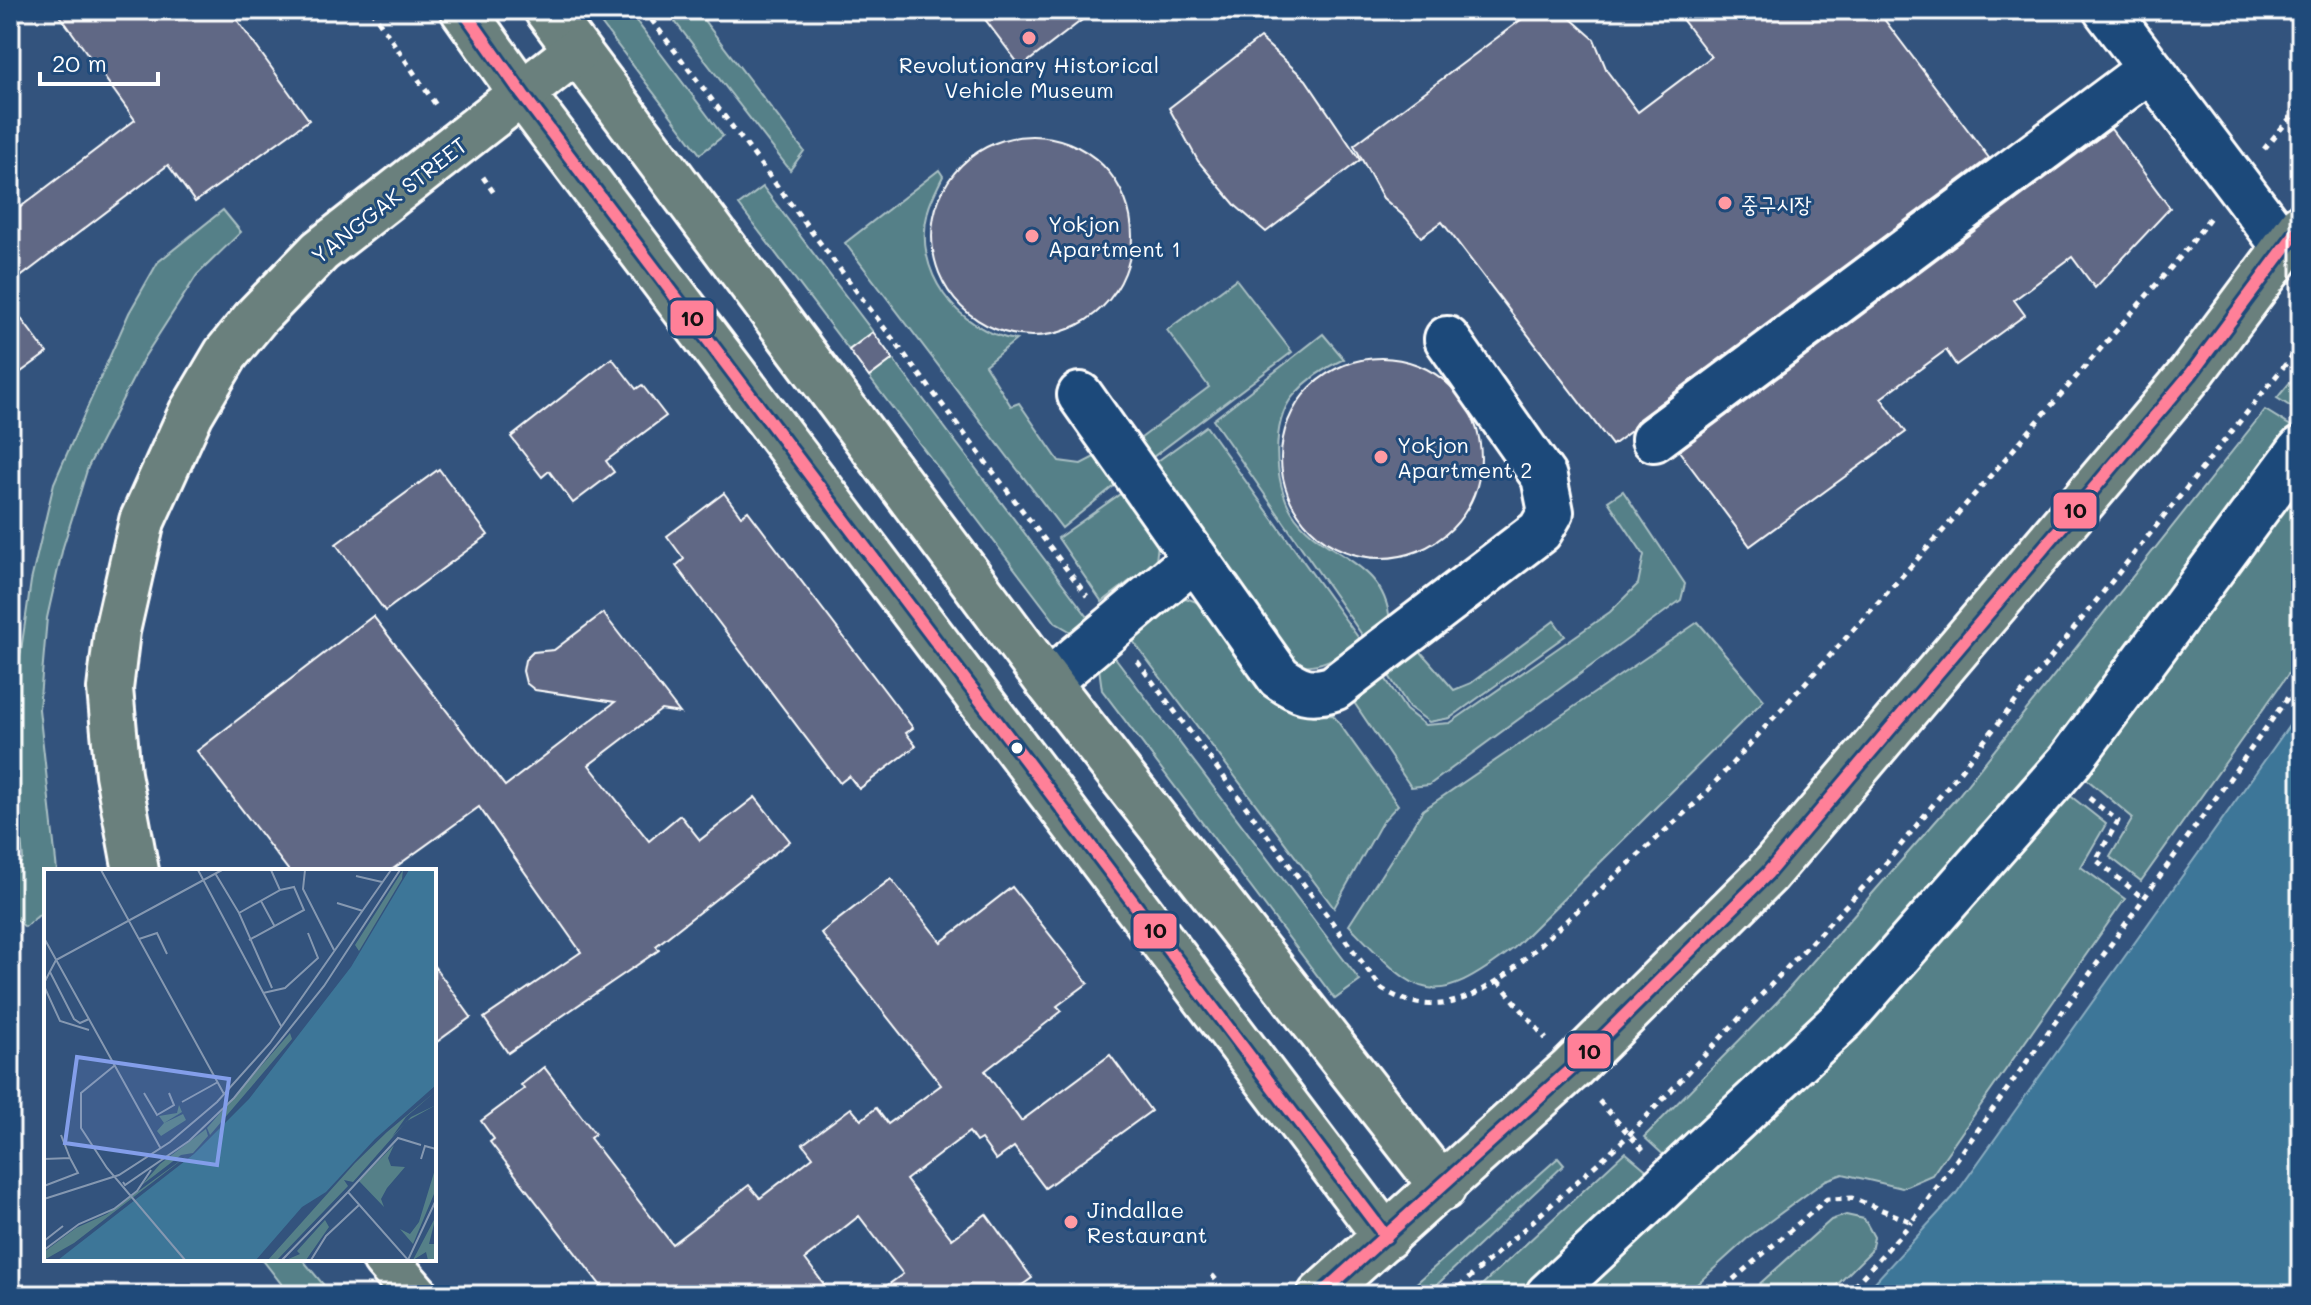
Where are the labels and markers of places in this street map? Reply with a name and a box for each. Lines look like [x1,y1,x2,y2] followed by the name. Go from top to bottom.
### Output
[1020,29,1038,47] marker: Revolutionary Historical Vehicle Museum
[899,50,1159,104] place label: Revolutionary Historical Vehicle Museum
[1741,189,1812,218] place label: 중구시장
[1716,194,1734,212] marker: 중구시장
[1048,209,1181,263] place label: Yokjon Apartment 1
[1023,227,1041,245] marker: Yokjon Apartment 1
[1397,430,1533,484] place label: Yokjon Apartment 2
[1372,448,1390,466] marker: Yokjon Apartment 2
[1009,740,1025,756] unlabelled marker
[1087,1195,1207,1249] place label: Jindallae Restaurant
[1062,1213,1080,1231] marker: Jindallae Restaurant

